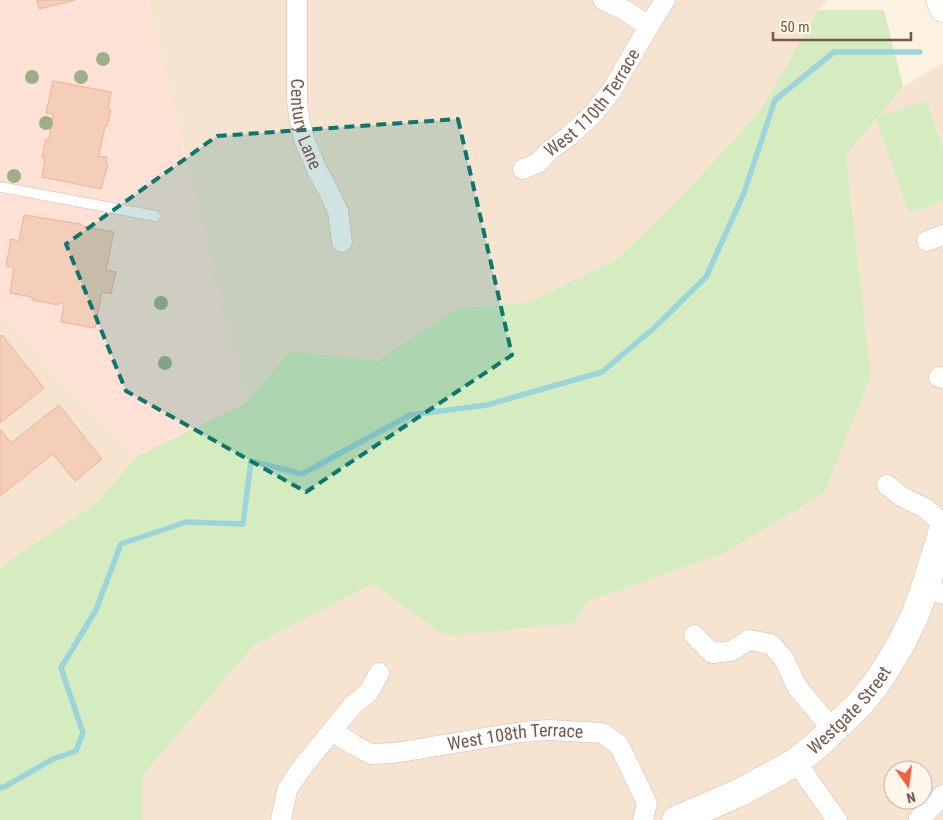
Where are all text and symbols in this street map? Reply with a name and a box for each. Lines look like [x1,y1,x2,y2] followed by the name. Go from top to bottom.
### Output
[773,10,910,42] scale bar
[780,18,810,36] text: 50 m
[540,45,644,161] street label: West 110th Terrace
[287,78,326,172] street label: Century Lane
[803,662,895,759] street label: Westgate Street
[446,719,584,754] street label: West 108th Terrace
[883,760,933,810] north arrow
[905,789,917,806] text: N

